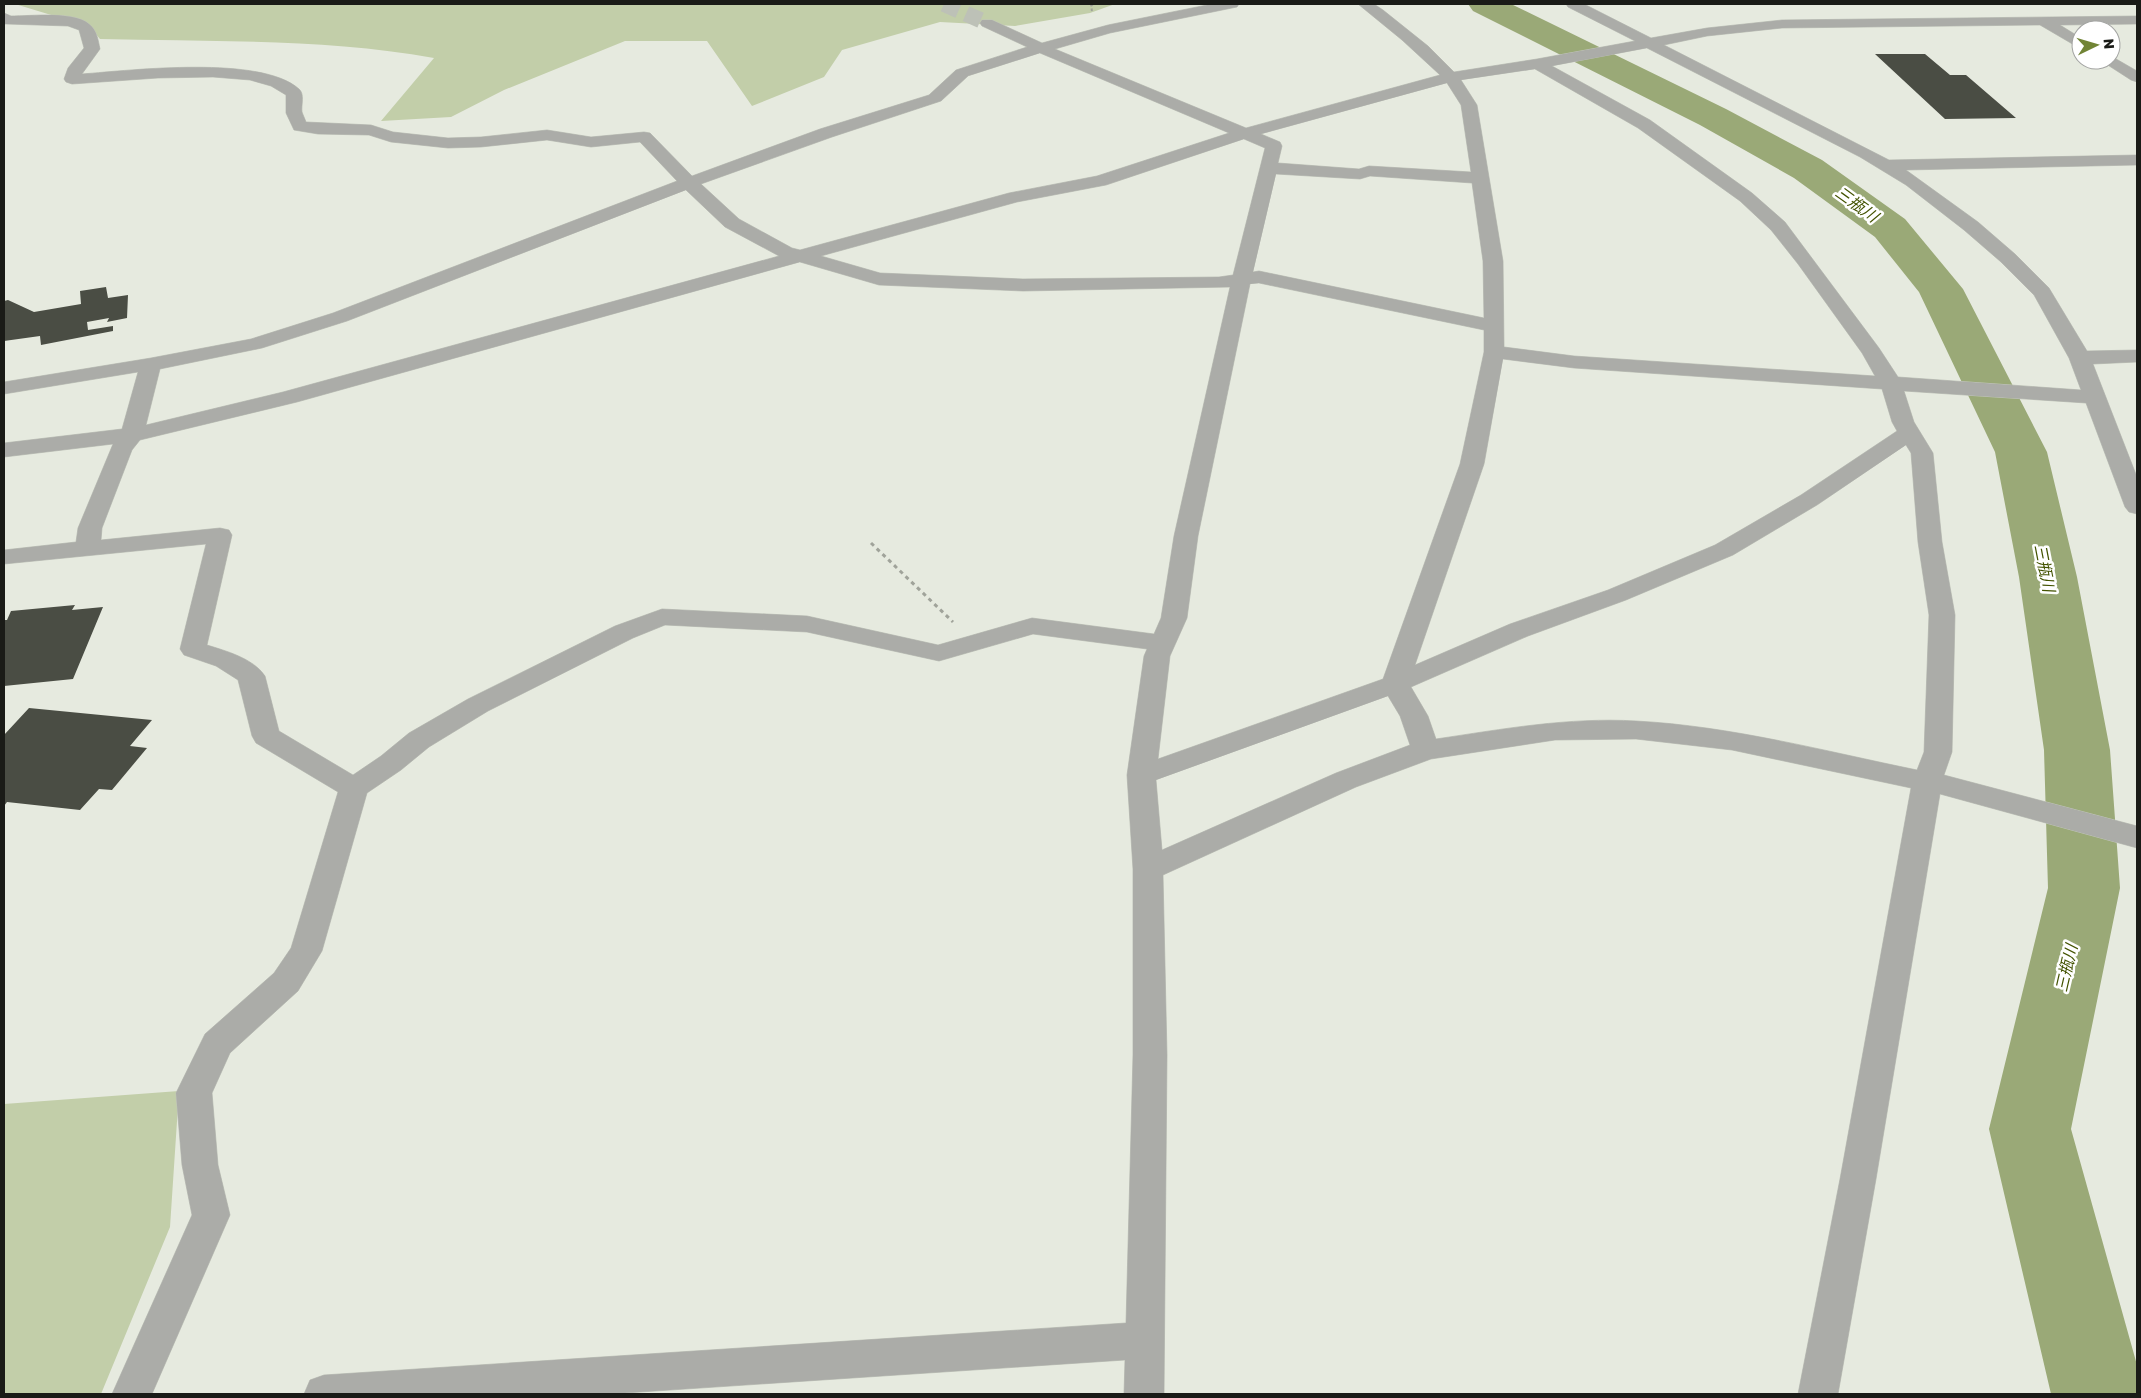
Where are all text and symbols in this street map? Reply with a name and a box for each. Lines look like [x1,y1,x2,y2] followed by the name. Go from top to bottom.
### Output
[2071,20,2121,70] north arrow
[2101,38,2118,50] text: N
[1832,182,1884,227] water label: 三瓶川
[2031,543,2060,595] water label: 三瓶川
[2051,940,2082,994] water label: 三瓶川

